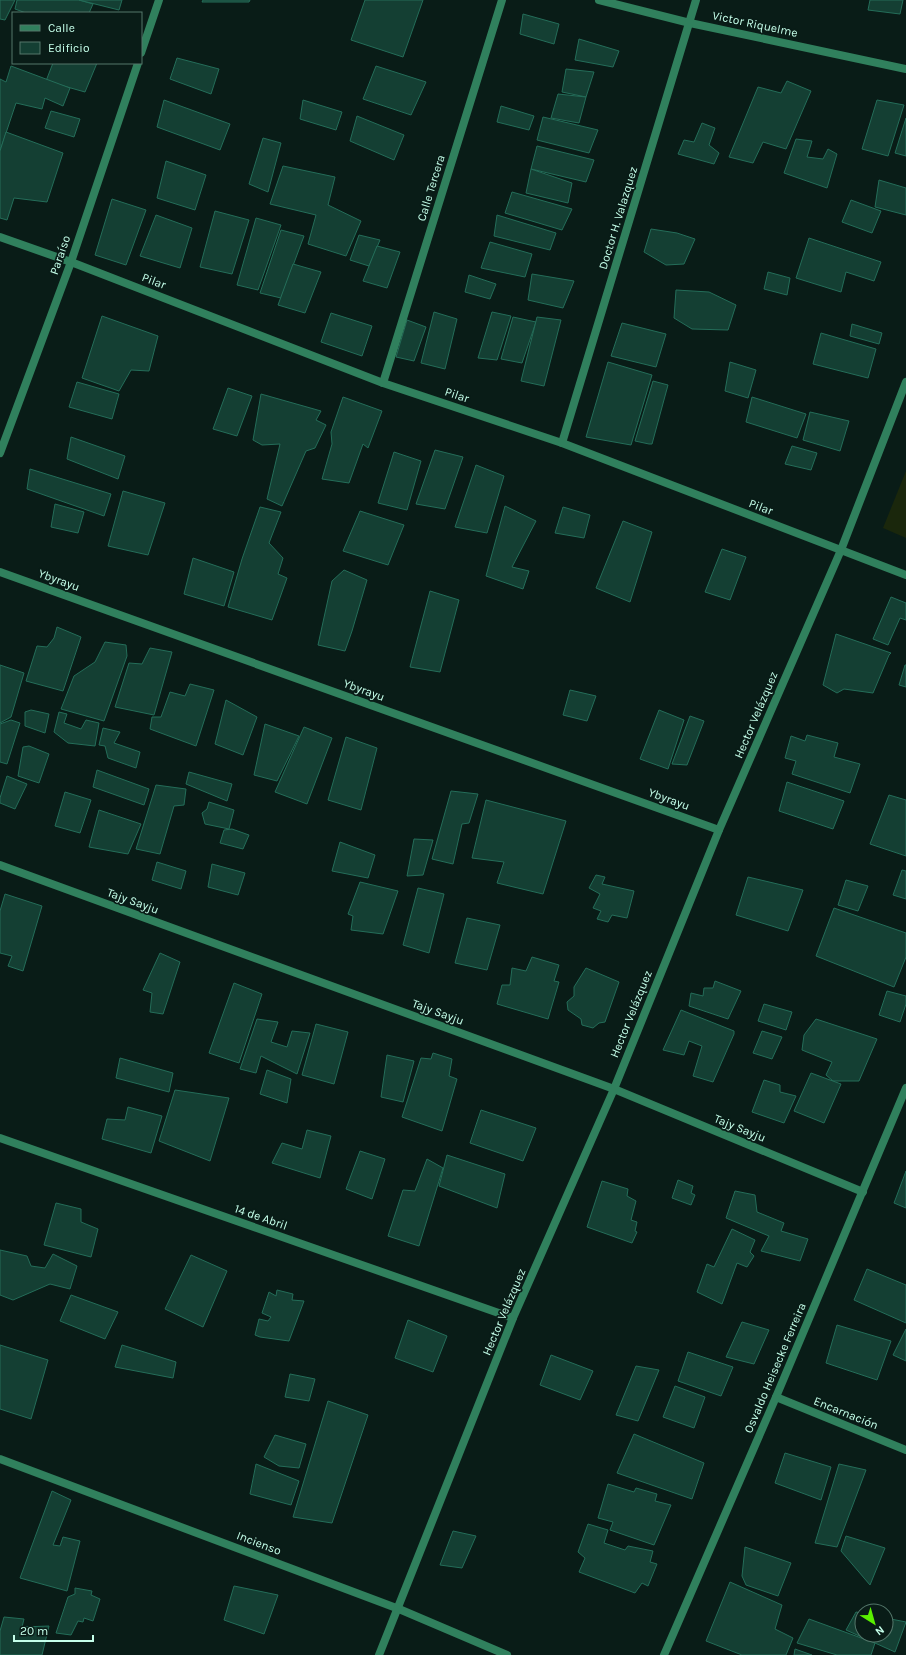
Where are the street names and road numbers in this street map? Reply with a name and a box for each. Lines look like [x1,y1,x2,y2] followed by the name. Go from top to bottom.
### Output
[711,8,799,40] street label: Victor Riquelme
[414,153,448,223] street label: Calle Tercera
[596,165,640,271] street label: Doctor H. Valazquez
[47,234,73,276] street label: Paraíso
[140,270,169,292] street label: Pilar
[443,384,471,406] street label: Pilar
[747,496,776,518] street label: Pilar
[36,566,82,594] street label: Ybyrayu
[731,669,781,761] street label: Hector Velázquez
[341,676,387,704] street label: Ybyrayu
[646,785,692,813] street label: Ybyrayu
[105,885,161,917] street label: Tajy Sayju
[607,968,655,1060] street label: Hector Velázquez
[410,996,466,1028] street label: Tajy Sayju
[712,1111,768,1145] street label: Tajy Sayju
[233,1201,289,1233] street label: 14 de Abril
[479,1266,529,1358] street label: Hector Velázquez
[741,1301,809,1435] street label: Osvaldo Heisecke Ferreira
[812,1394,880,1432] street label: Encarnación
[235,1528,283,1558] street label: Incienso

